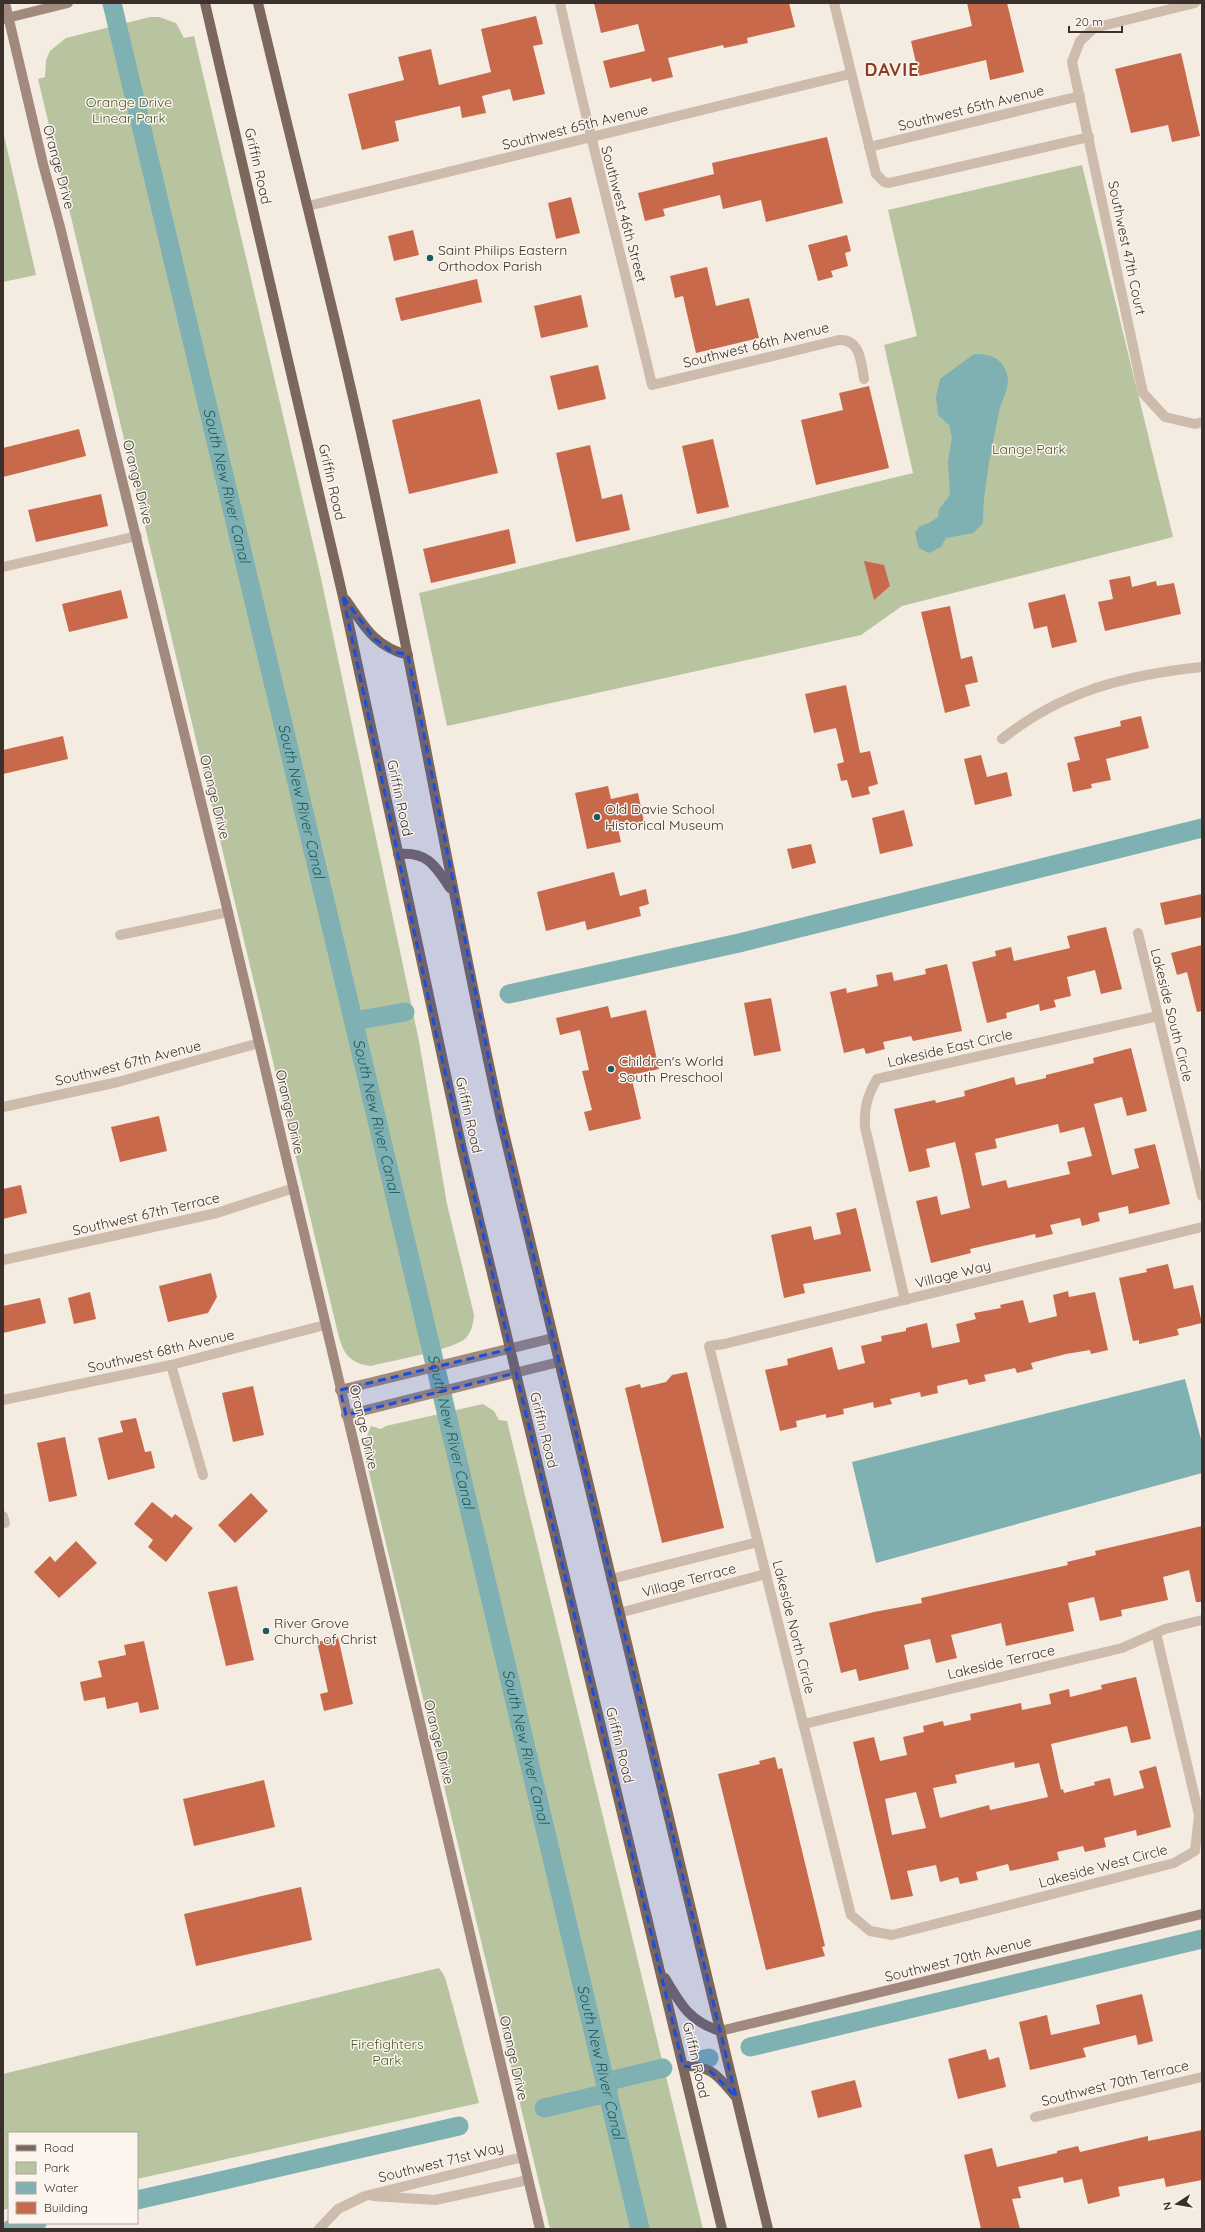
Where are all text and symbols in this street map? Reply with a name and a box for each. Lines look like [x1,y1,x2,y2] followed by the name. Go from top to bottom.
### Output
[1069,8,1122,34] scale bar
[1075,14,1103,29] text: 20 m
[864,58,920,81] district label: DAVIE
[896,81,1046,135] street label: Southwest 65th Avenue
[86,93,172,127] park label: Orange Drive Linear Park
[500,100,650,154] street label: Southwest 65th Avenue
[39,123,79,211] street label: Orange Drive
[240,126,276,206] street label: Griffin Road
[597,144,651,284] street label: Southwest 46th Street
[1104,179,1150,317] street label: Southwest 47th Court
[438,241,567,275] place label: Saint Philips Eastern Orthodox Parish
[425,253,435,263] marker: Saint Philips Eastern Orthodox Parish
[681,318,831,372] street label: Southwest 66th Avenue
[199,406,255,566] water label: South New River Canal
[119,438,157,526] street label: Orange Drive
[992,440,1066,458] park label: Lange Park
[314,442,350,522] street label: Griffin Road
[274,722,330,881] water label: South New River Canal
[196,753,234,841] street label: Orange Drive
[383,758,417,838] street label: Griffin Road
[605,800,724,834] place label: Old Davie School Historical Museum
[592,812,602,822] marker: Old Davie School Historical Museum
[1147,946,1197,1084] street label: Lakeside South Circle
[886,1025,1014,1071] street label: Lakeside East Circle
[53,1036,203,1090] street label: Southwest 67th Avenue
[349,1037,404,1197] water label: South New River Canal
[619,1052,724,1086] place label: Children's World South Preschool
[606,1064,616,1074] marker: Children's World South Preschool
[272,1068,309,1156] street label: Orange Drive
[451,1075,487,1155] street label: Griffin Road
[71,1188,222,1240] street label: Southwest 67th Terrace
[913,1256,993,1292] street label: Village Way
[86,1325,236,1377] street label: Southwest 68th Avenue
[424,1352,479,1512] water label: South New River Canal
[346,1383,383,1471] street label: Orange Drive
[526,1390,562,1470] street label: Griffin Road
[769,1558,819,1696] street label: Lakeside North Circle
[640,1559,738,1601] street label: Village Terrace
[274,1614,378,1648] place label: River Grove Church of Christ
[261,1626,271,1636] marker: River Grove Church of Christ
[946,1641,1057,1683] street label: Lakeside Terrace
[499,1667,554,1827] water label: South New River Canal
[420,1698,458,1786] street label: Orange Drive
[602,1705,638,1785] street label: Griffin Road
[1037,1840,1169,1892] street label: Lakeside West Circle
[883,1932,1033,1986] street label: Southwest 70th Avenue
[573,1983,629,2142] water label: South New River Canal
[496,2014,533,2102] street label: Orange Drive
[678,2020,714,2100] street label: Griffin Road
[350,2035,424,2069] park label: Firefighters Park
[1039,2056,1191,2110] street label: Southwest 70th Terrace
[8,2132,138,2224] legend
[376,2138,506,2186] street label: Southwest 71st Way
[44,2140,74,2155] text: Road
[44,2160,69,2175] text: Park
[44,2180,79,2195] text: Water
[1157,2184,1197,2224] north arrow
[44,2200,88,2215] text: Building
[1160,2201,1175,2211] text: N

